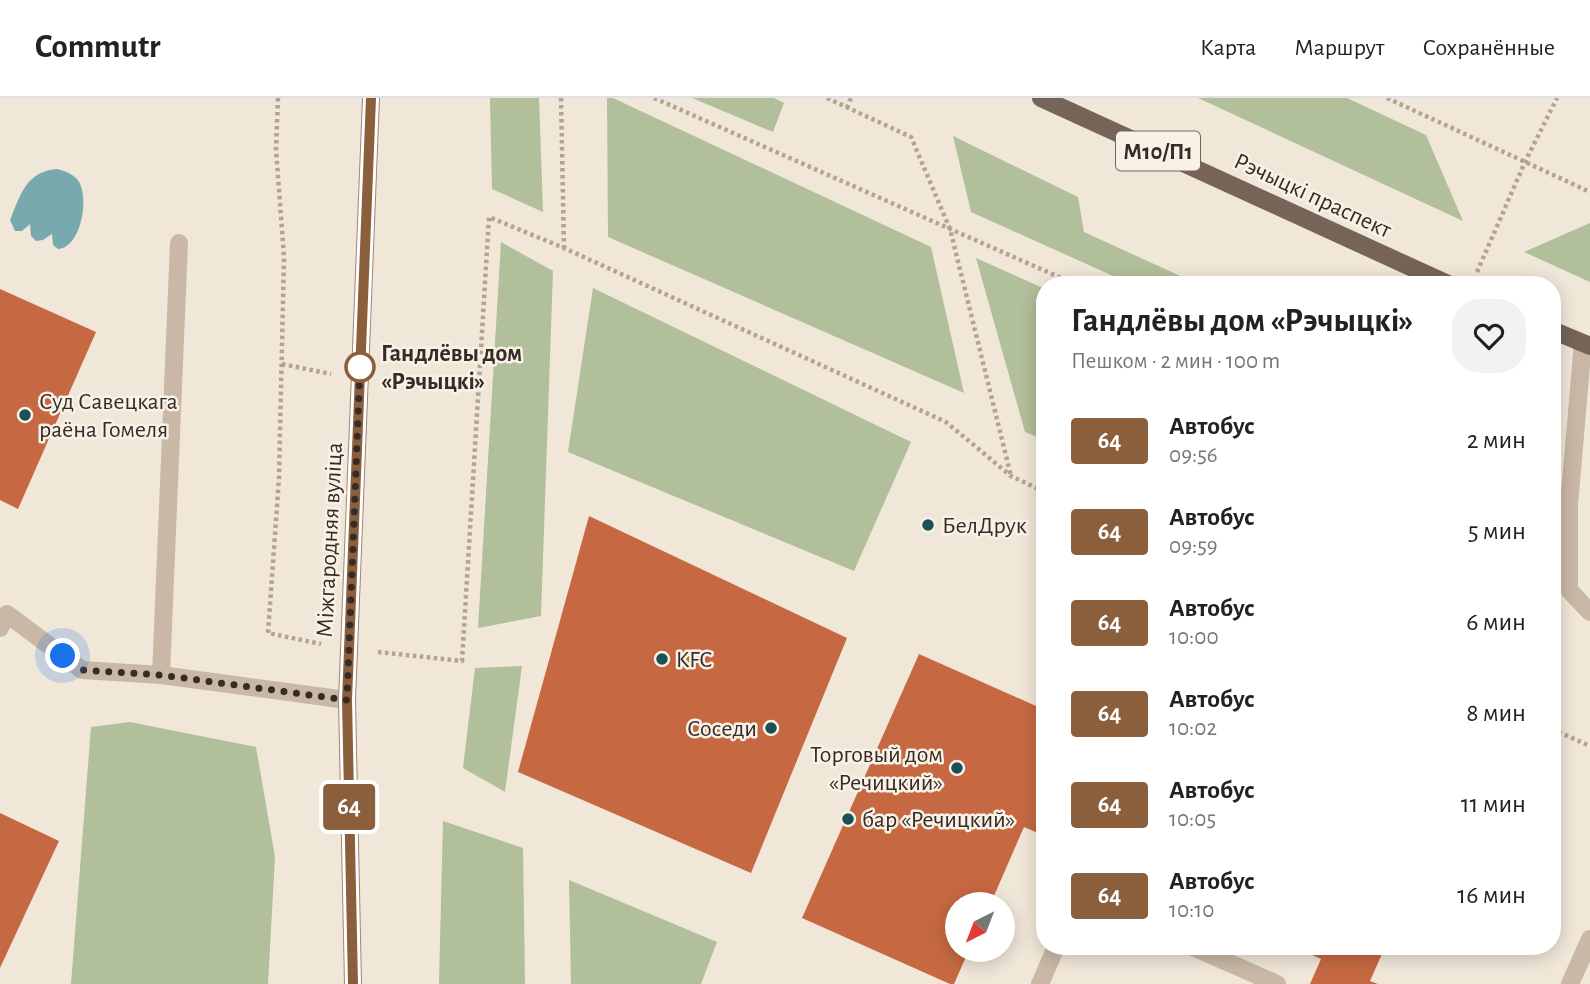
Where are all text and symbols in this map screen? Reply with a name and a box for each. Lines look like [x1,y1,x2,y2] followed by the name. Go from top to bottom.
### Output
[35,31,161,64] text: Commutr
[1200,36,1256,60] text: Карта
[1294,36,1384,60] text: Маршрут
[1422,36,1555,60] text: Сохранённые
[1116,132,1200,170] road number: М10/П1
[1230,149,1395,243] street label: Рэчыцкі праспект
[1452,299,1526,373] button: heart
[1071,305,1413,338] text: Гандлёвы дом «Рэчыцкі»
[381,342,522,394] place label: Гандлёвы дом «Рэчыцкі»
[1071,350,1280,373] text: Пешком · 2 мин · 100 m
[345,352,375,382] marker: Гандлёвы дом «Рэчыцкі»
[39,390,178,442] place label: Суд Савецкага раёна Гомеля
[17,407,33,423] marker: Суд Савецкага раёна Гомеля
[1169,413,1255,439] text: Автобус
[1467,427,1526,453] text: 2 мин
[1098,429,1121,453] text: 64
[313,442,347,638] street label: Міжгародняя вуліца
[1169,444,1218,467] text: 09:56
[1169,504,1255,530] text: Автобус
[942,514,1027,538] place label: БелДрук
[920,517,936,533] marker: БелДрук
[1468,518,1526,544] text: 5 мин
[1098,520,1121,544] text: 64
[1169,535,1218,558] text: 09:59
[1169,595,1255,621] text: Автобус
[1466,609,1526,635] text: 6 мин
[1098,611,1121,635] text: 64
[1169,626,1219,649] text: 10:00
[45,638,80,673] your location
[676,648,712,672] place label: KFC
[654,651,670,667] marker: KFC
[1169,686,1255,712] text: Автобус
[1466,700,1526,726] text: 8 мин
[1098,702,1121,726] text: 64
[687,717,757,741] place label: Соседи
[1169,717,1217,740] text: 10:02
[763,720,779,736] marker: Соседи
[810,743,943,795] place label: Торговый дом «Речицкий»
[949,760,965,776] marker: Торговый дом «Речицкий»
[1169,777,1255,803] text: Автобус
[318,784,380,830] line badge: 64
[1461,791,1526,817] text: 11 мин
[1098,793,1121,817] text: 64
[337,795,361,819] text: 64
[862,808,1015,832] place label: бар «Речицкий»
[1169,808,1216,831] text: 10:05
[840,811,856,827] marker: бар «Речицкий»
[1169,868,1255,894] text: Автобус
[1457,882,1526,908] text: 16 мин
[1098,884,1121,908] text: 64
[945,892,1015,962] north arrow
[945,892,1015,962] map controls
[1169,899,1214,922] text: 10:10

